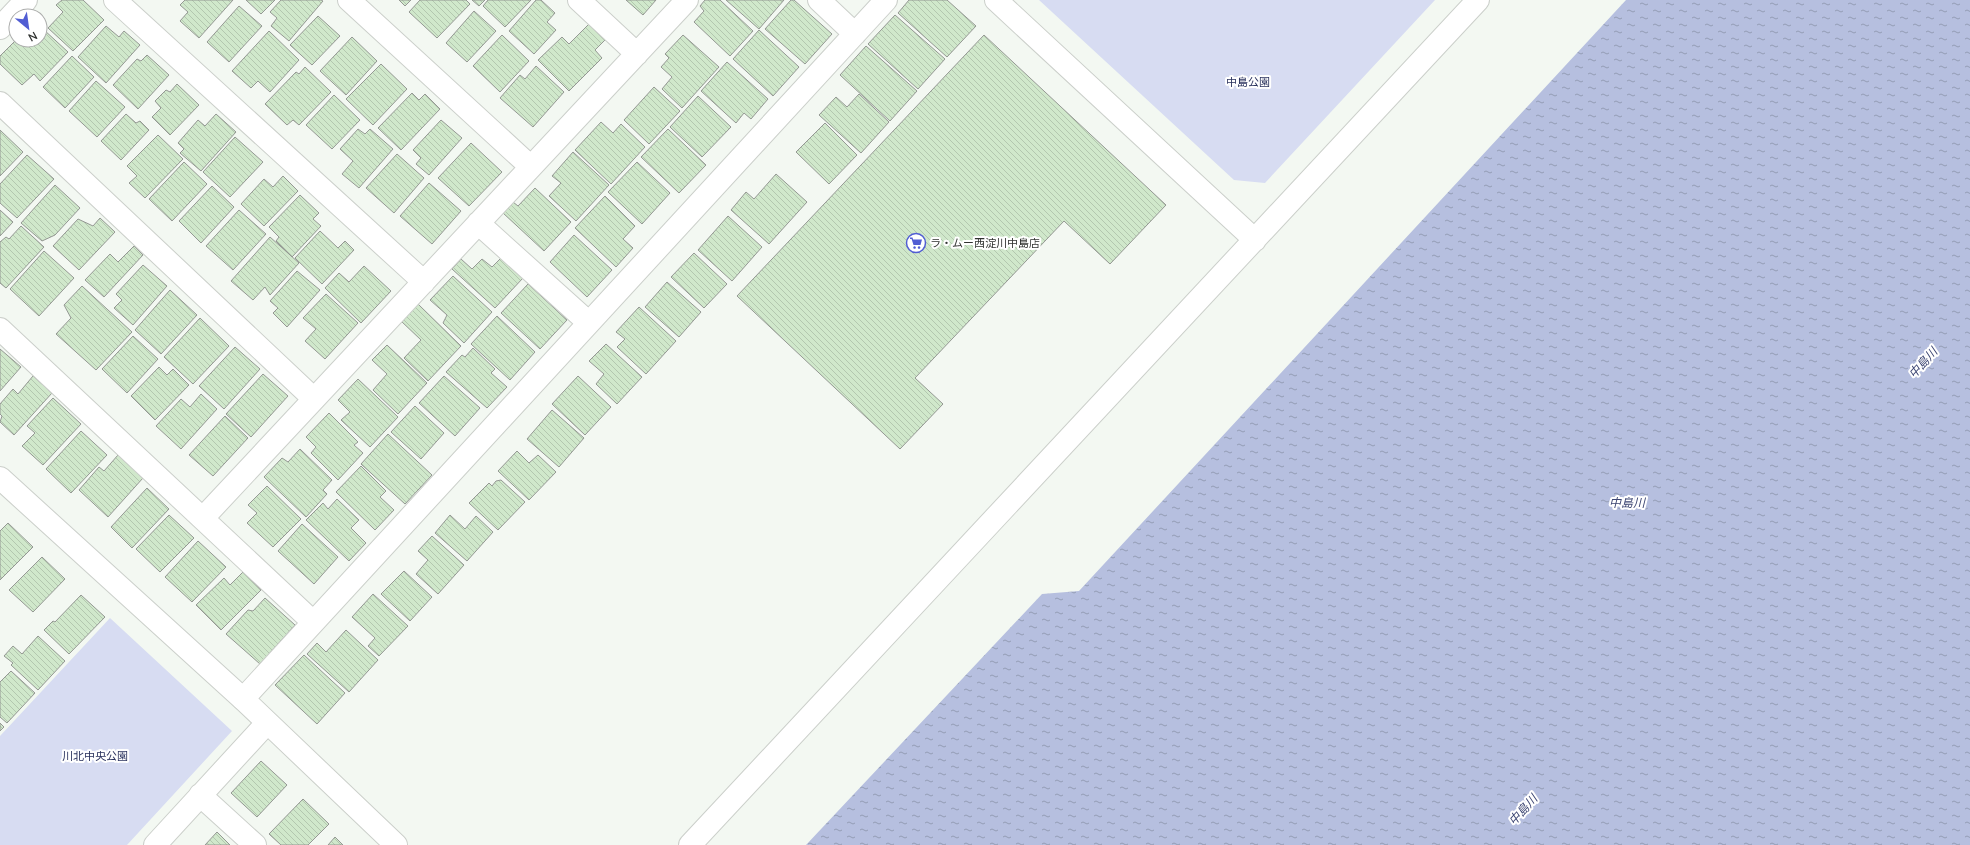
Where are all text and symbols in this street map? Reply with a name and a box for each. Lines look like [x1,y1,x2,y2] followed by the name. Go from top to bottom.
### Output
[8,8,48,48] north arrow
[25,28,40,45] text: N
[1226,75,1270,90] park label: 中島公園
[905,232,927,254] supermarket icon: ラ・ムー西淀川中島店
[930,236,1040,251] place label: ラ・ムー西淀川中島店
[1905,343,1942,382] water label: 中島川
[1609,495,1647,511] water label: 中島川
[62,749,128,764] park label: 川北中央公園
[1505,790,1542,829] water label: 中島川

